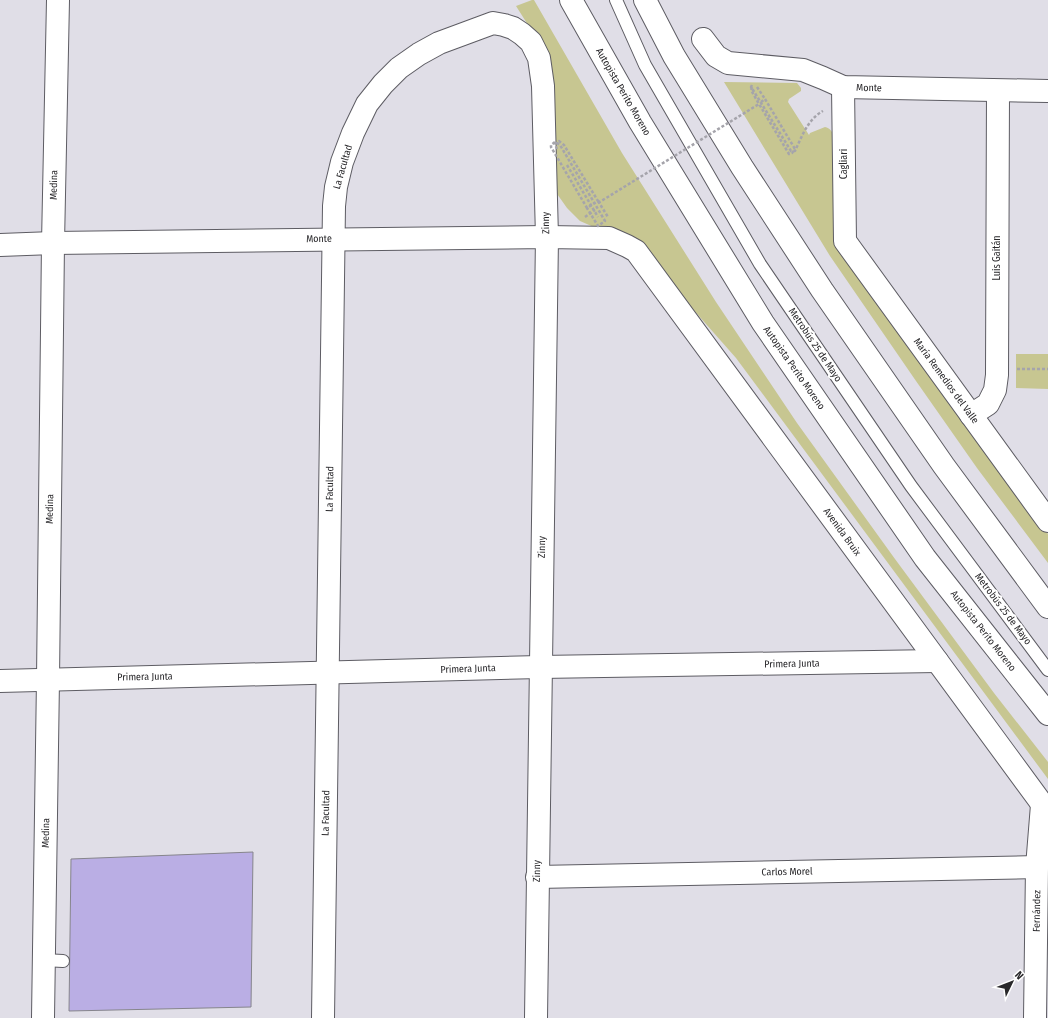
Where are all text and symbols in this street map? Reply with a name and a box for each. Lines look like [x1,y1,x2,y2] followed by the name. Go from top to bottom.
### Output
[593,46,653,138] street label: Autopista Perito Moreno
[856,82,882,94] street label: Monte
[331,143,355,191] street label: La Facultad
[838,149,850,179] street label: Cagliari
[48,170,60,200] street label: Medina
[540,211,552,234] street label: Zinny
[306,233,332,245] street label: Monte
[991,235,1003,281] street label: Luis Gaitán
[786,305,845,384] street label: Metrobús 25 de Mayo
[761,324,827,412] street label: Autopista Perito Moreno
[911,335,982,426] street label: María Remedios del Valle
[324,466,336,512] street label: La Facultad
[44,494,56,524] street label: Medina
[821,506,864,559] street label: Avenida Bruix
[536,535,548,558] street label: Zinny
[972,570,1035,647] street label: Metrobús 25 de Mayo
[948,588,1018,674] street label: Autopista Perito Moreno
[764,658,820,670] street label: Primera Junta
[440,662,496,676] street label: Primera Junta
[117,671,173,683] street label: Primera Junta
[320,790,332,836] street label: La Facultad
[40,818,52,848] street label: Medina
[531,859,543,882] street label: Zinny
[761,866,813,878] street label: Carlos Morel
[1031,890,1043,932] street label: Fernández
[992,962,1032,1002] north arrow
[1012,969,1026,982] text: N

